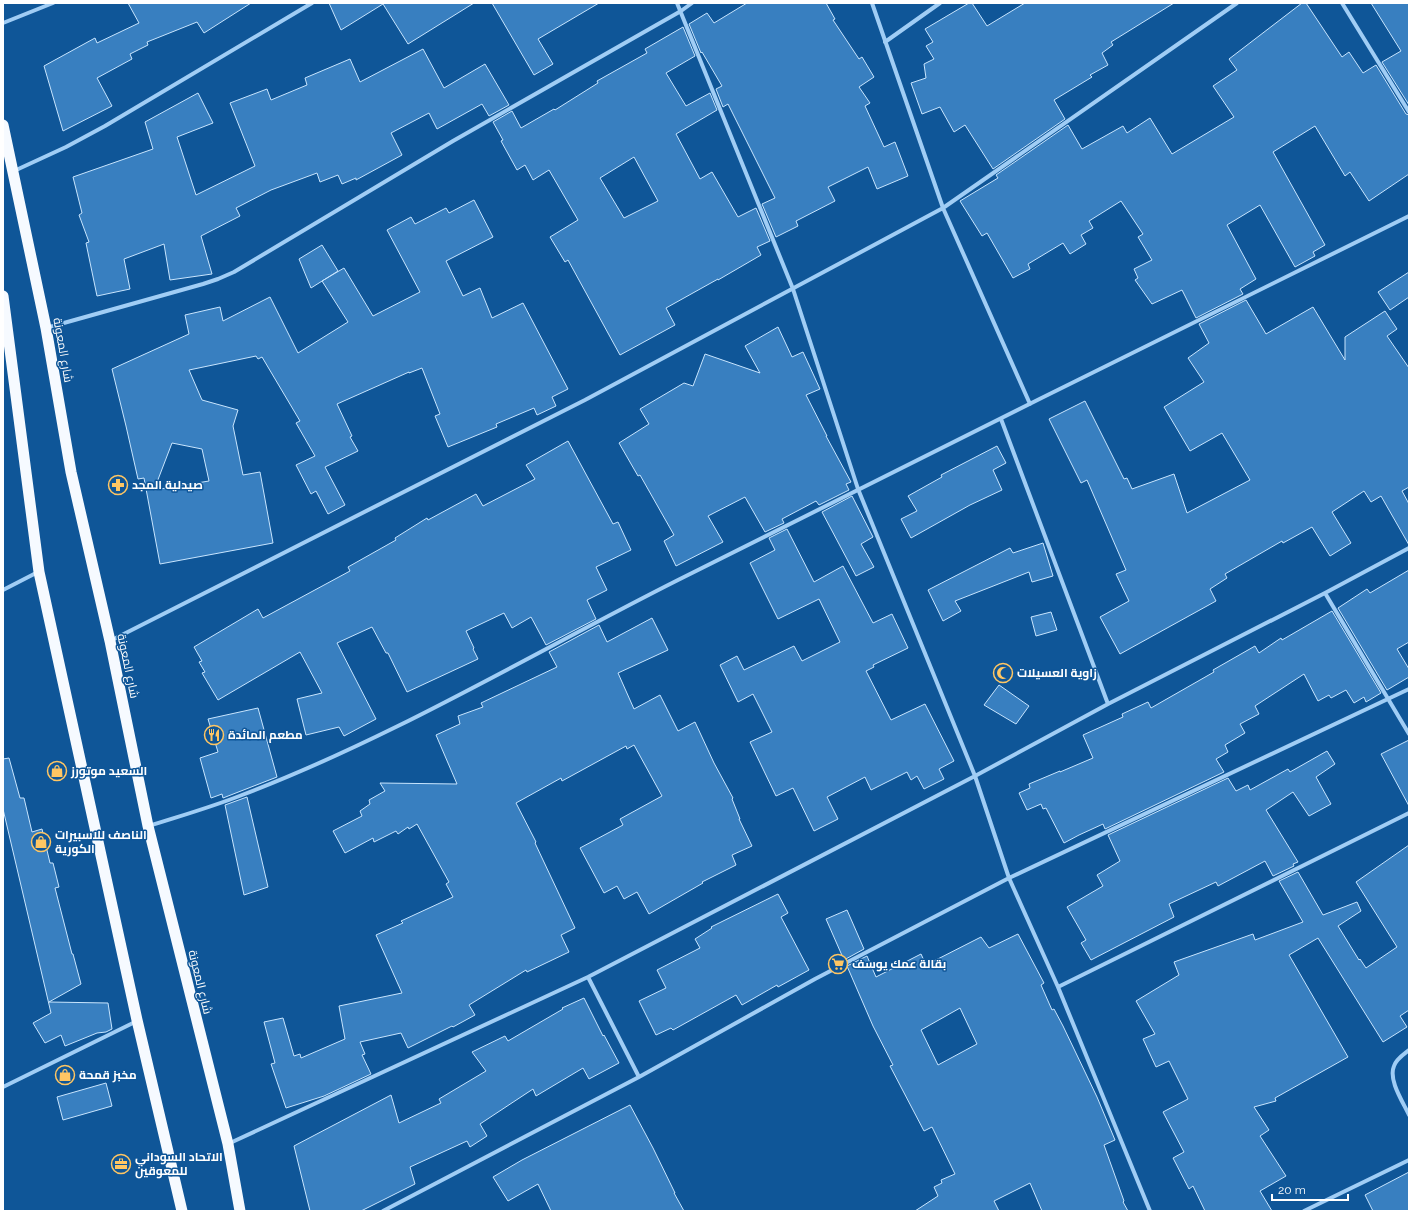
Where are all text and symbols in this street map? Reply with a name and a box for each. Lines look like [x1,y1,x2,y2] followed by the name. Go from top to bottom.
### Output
[49,316,76,384] street label: شارع المعونة
[107,474,129,496] pharmacy icon: صيدلية المجد
[132,478,203,492] place label: صيدلية المجد
[113,632,142,700] street label: شارع المعونة
[992,662,1014,684] mosque icon: زاوية العسيلات
[1017,666,1097,681] place label: زاوية العسيلات
[203,724,225,746] restaurant icon: مطعم المائدة
[228,728,303,743] place label: مطعم المائدة
[46,760,68,782] shop icon: السعيد موتورز
[70,764,147,779] place label: السعيد موتورز
[55,828,147,857] place label: الناصف للاسبيرات الكورية
[30,831,52,853] shop icon: الناصف للاسبيرات الكورية
[184,948,215,1016] street label: شارع المعونة
[827,953,849,975] supermarket icon: بقالة عمك يوسف
[852,957,946,972] place label: بقالة عمك يوسف
[54,1064,76,1086] shop icon: مخبز قمحة
[79,1068,137,1083] place label: مخبز قمحة
[135,1150,223,1179] place label: الاتحاد السوداني للمعوقين
[110,1153,132,1175] office icon: الاتحاد السوداني للمعوقين
[1272,1176,1348,1202] scale bar
[1278,1183,1306,1197] text: 20 m

